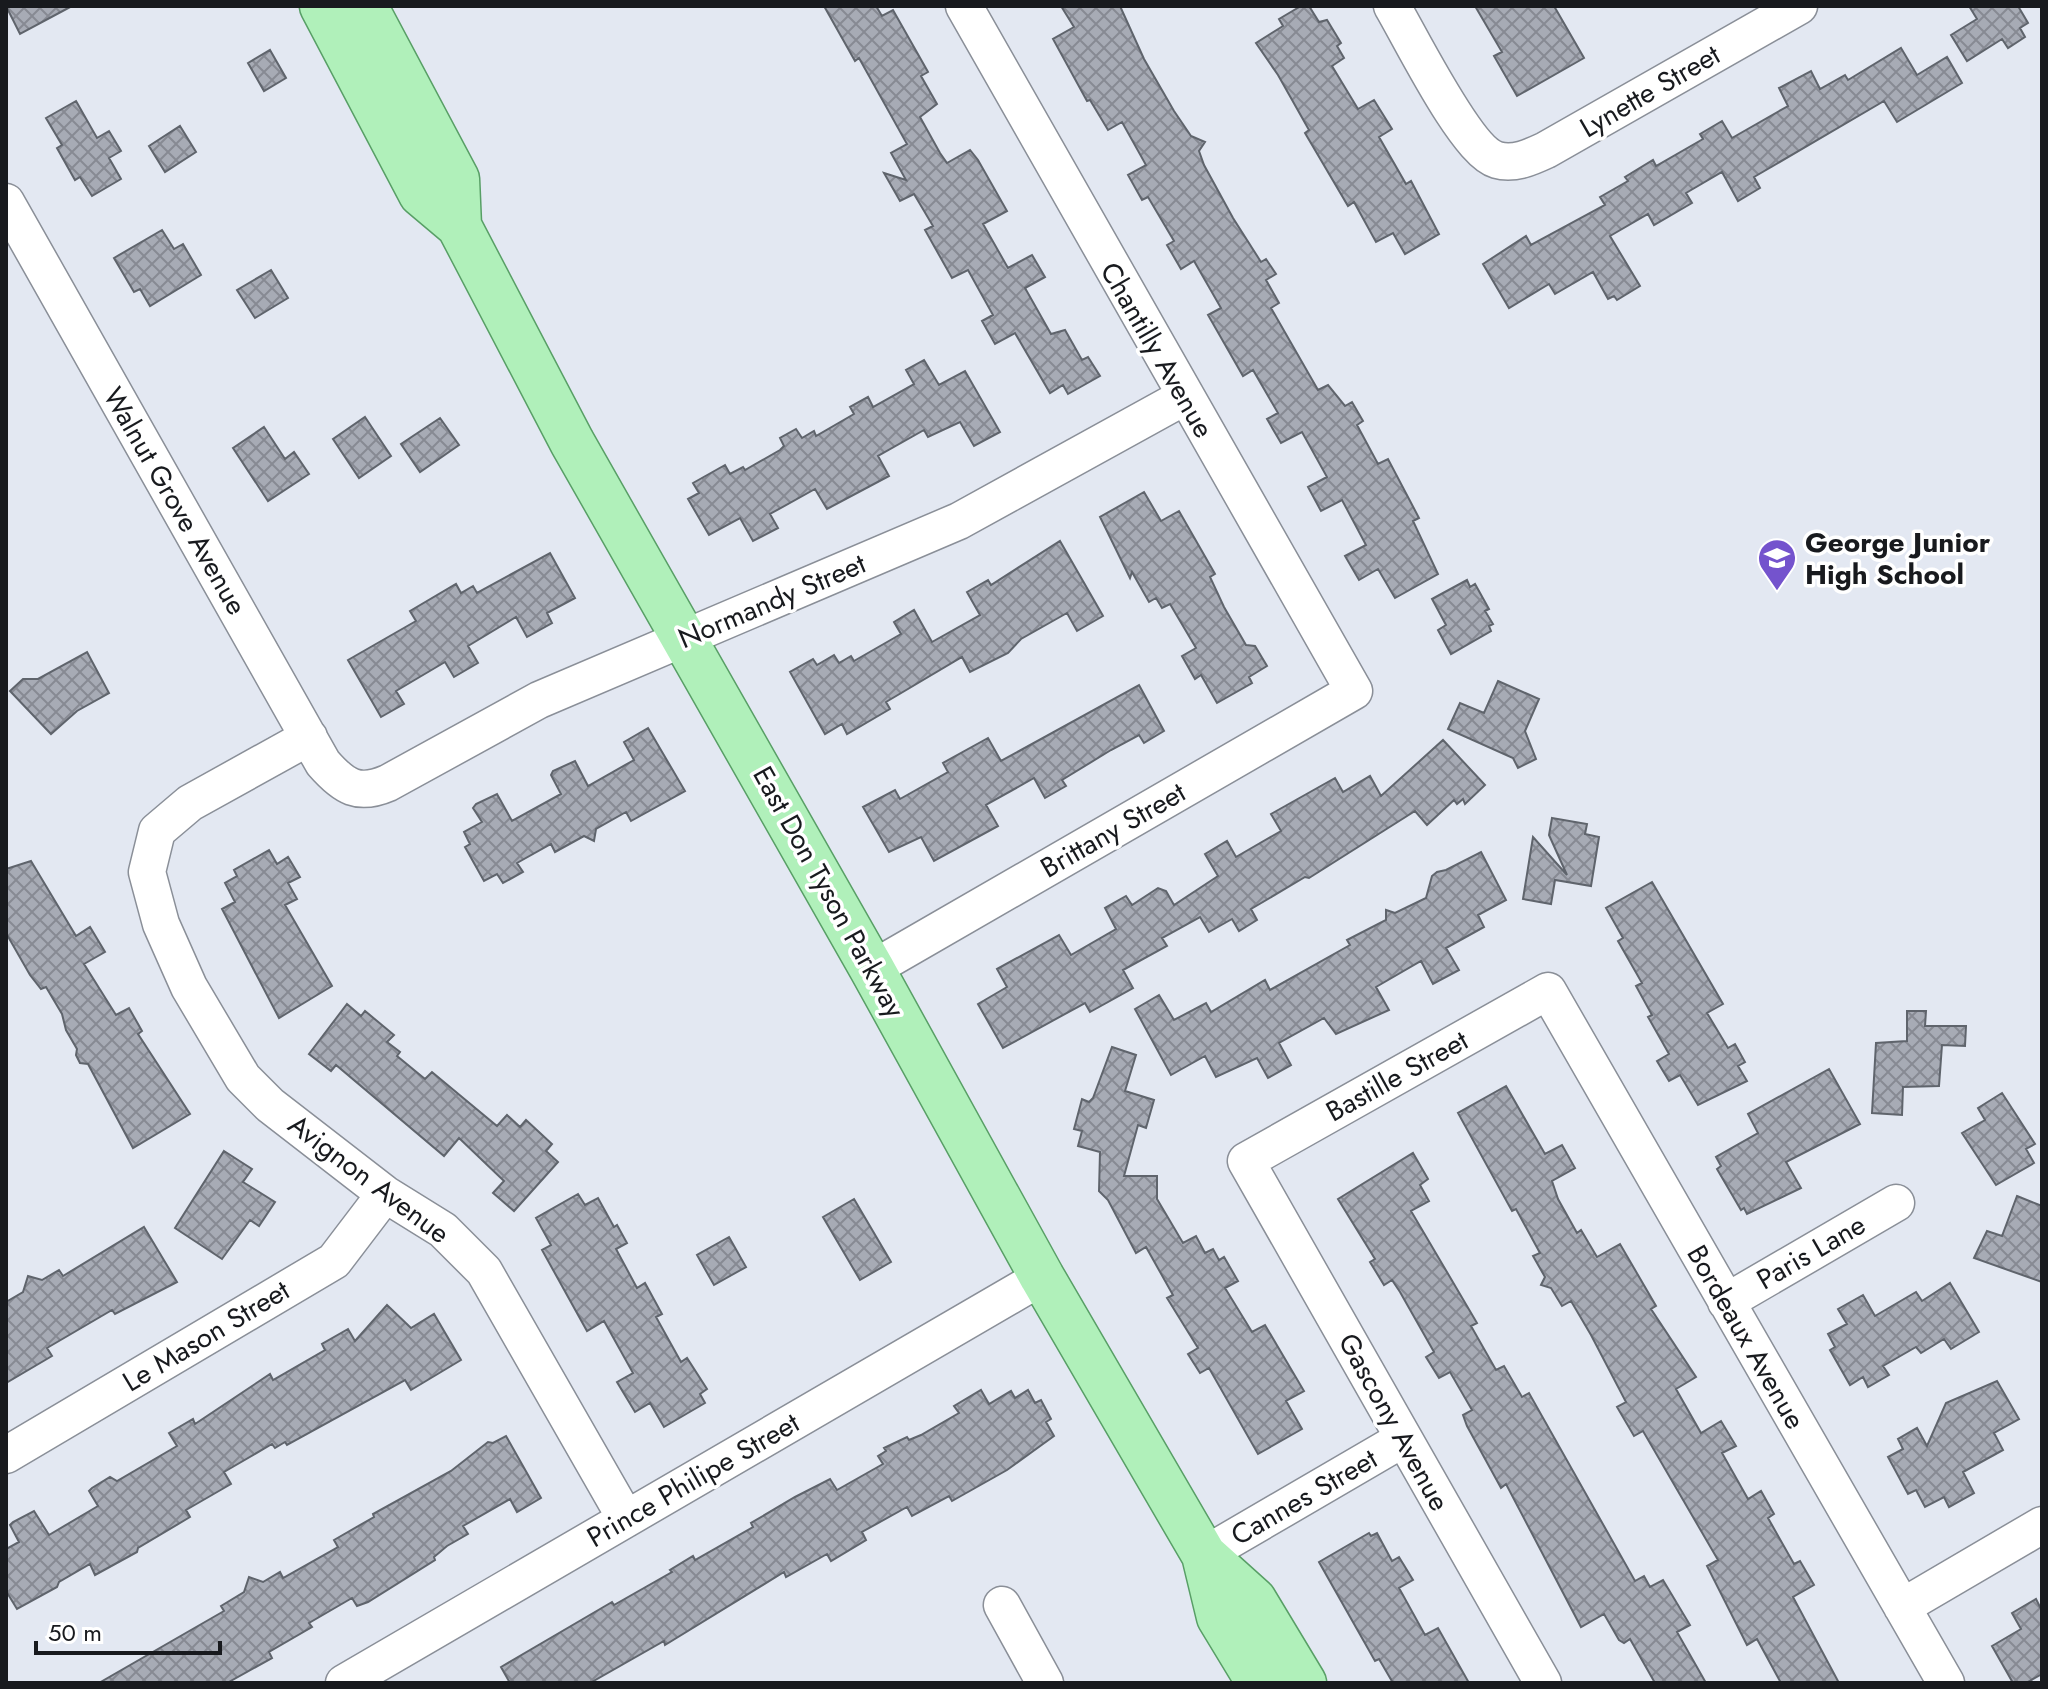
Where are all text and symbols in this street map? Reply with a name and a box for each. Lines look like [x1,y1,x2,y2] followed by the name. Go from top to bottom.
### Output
[1572,34,1728,148] street label: Lynette Street
[1090,255,1224,445] street label: Chantilly Avenue
[93,379,257,623] street label: Walnut Grove Avenue
[1805,522,1991,595] place label: George Junior High School
[1756,537,1798,592] school or university icon: George Junior High School
[672,543,872,659] street label: Normandy Street
[743,759,916,1026] street label: East Don Tyson Parkway
[1033,772,1193,888] street label: Brittany Street
[1318,1020,1476,1132] street label: Bastille Street
[280,1105,458,1253] street label: Avignon Avenue
[1749,1204,1873,1300] street label: Paris Lane
[1677,1237,1815,1437] street label: Bordeaux Avenue
[115,1270,297,1402] street label: Le Mason Street
[1328,1326,1460,1518] street label: Gascony Avenue
[579,1402,807,1558] street label: Prince Philipe Street
[1223,1438,1385,1555] street label: Cannes Street
[36,1605,220,1655] scale bar
[48,1615,102,1650] text: 50 m

